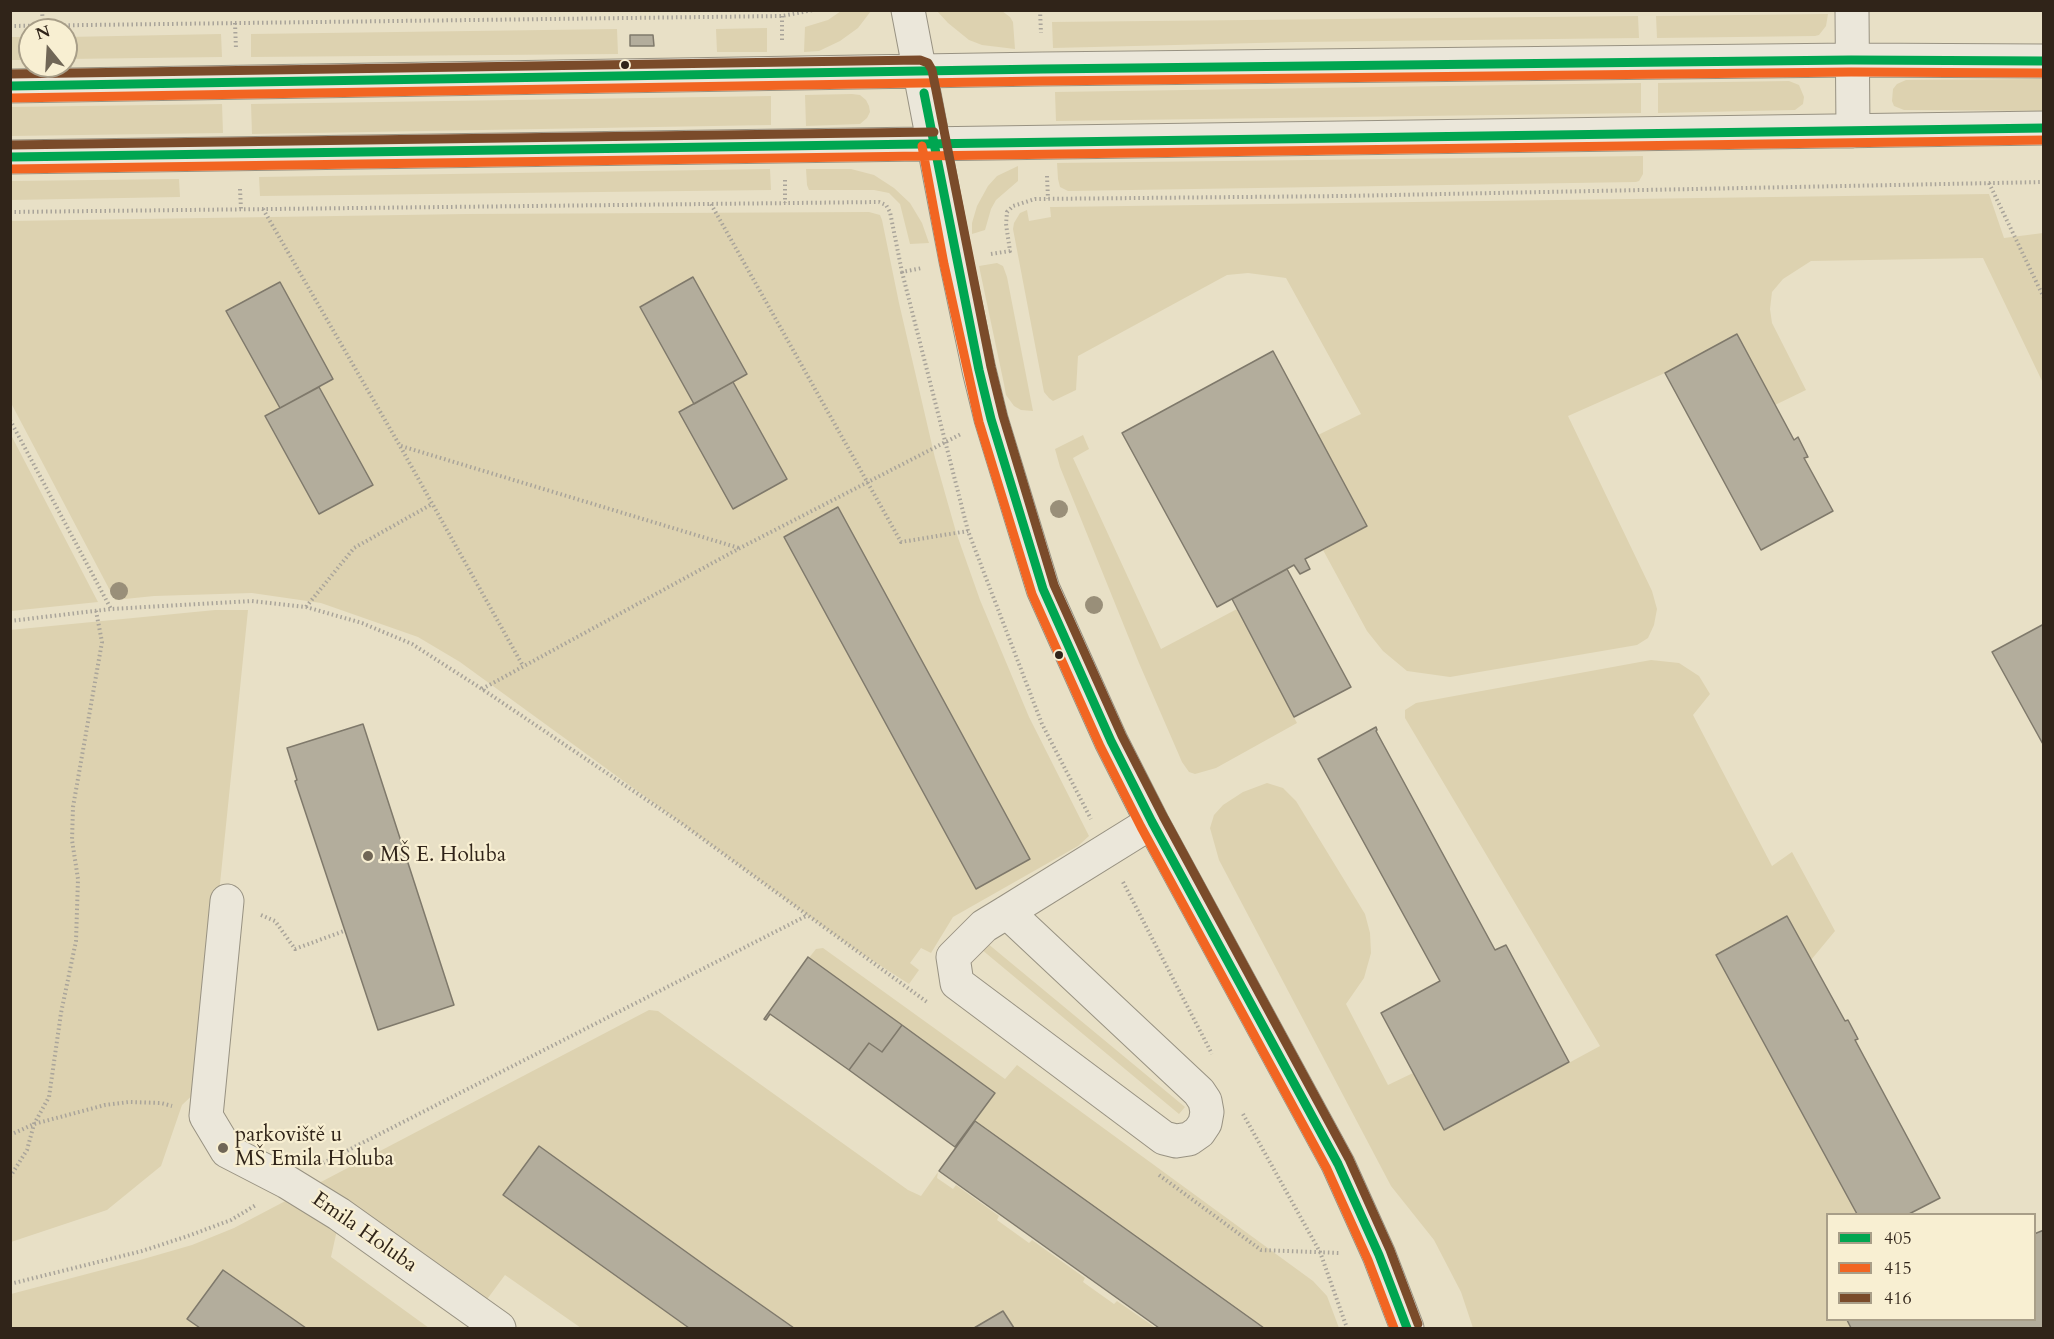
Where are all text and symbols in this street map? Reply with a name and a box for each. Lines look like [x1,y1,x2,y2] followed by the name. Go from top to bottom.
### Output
[18,18,78,78] north arrow
[33,20,53,45] text: N
[619,59,631,71] unlabelled marker
[1053,649,1065,661] unlabelled marker
[380,843,506,869] place label: MŠ E. Holuba
[361,849,375,863] marker: MŠ E. Holuba
[235,1123,394,1173] place label: parkoviště u MŠ Emila Holuba
[216,1141,230,1155] marker: parkoviště u MŠ Emila Holuba
[306,1187,422,1279] street label: Emila Holuba
[1826,1213,2036,1321] legend
[1884,1226,1912,1251] text: 405
[1884,1256,1912,1281] text: 415
[1884,1286,1912,1311] text: 416

